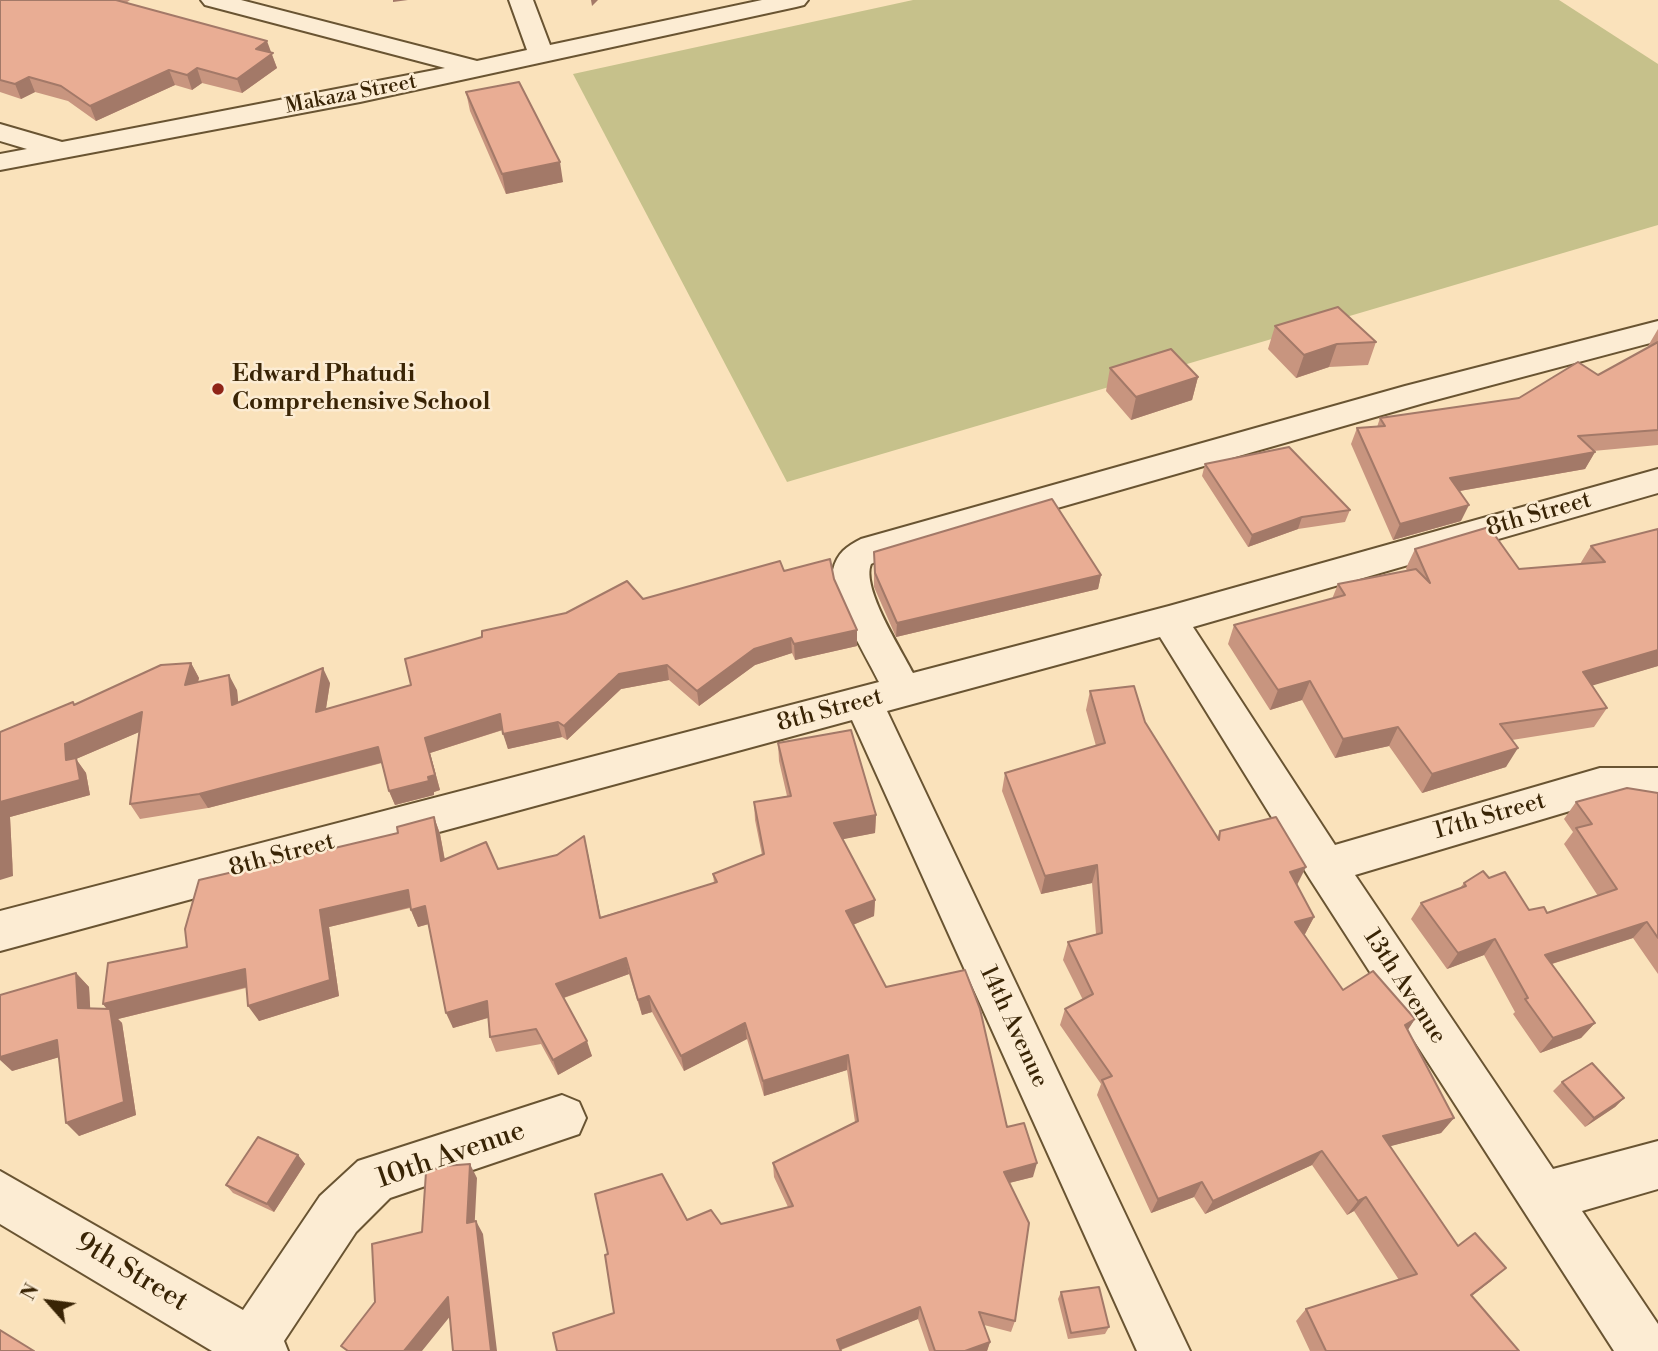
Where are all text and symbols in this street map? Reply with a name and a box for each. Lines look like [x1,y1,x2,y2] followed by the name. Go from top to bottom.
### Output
[283,70,419,120] street label: Makaza Street
[232,361,490,417] place label: Edward Phatudi Comprehensive School
[210,381,226,397] marker: Edward Phatudi Comprehensive School
[1483,486,1595,544] street label: 8th Street
[774,683,886,739] street label: 8th Street
[1431,787,1549,847] street label: 17th Street
[226,828,338,884] street label: 8th Street
[1356,924,1452,1050] street label: 13th Avenue
[972,962,1054,1092] street label: 14th Avenue
[372,1115,530,1197] street label: 10th Avenue
[68,1226,194,1320] street label: 9th Street
[14,1267,84,1337] north arrow
[16,1280,45,1304] text: N

